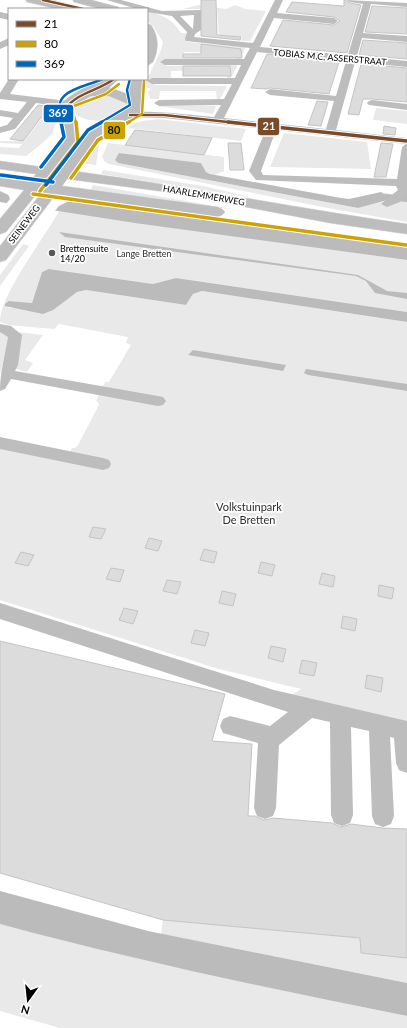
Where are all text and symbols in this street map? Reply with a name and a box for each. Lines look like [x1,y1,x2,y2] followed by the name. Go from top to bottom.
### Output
[8,8,148,80] legend
[44,16,58,31] text: 21
[44,36,58,51] text: 80
[273,47,388,67] street label: TOBIAS M.C. ASSERSTRAAT
[44,56,65,71] text: 369
[43,104,74,123] line badge: 369
[48,106,68,119] text: 369
[257,117,280,136] line badge: 21
[263,119,275,132] text: 21
[103,121,126,140] line badge: 80
[108,123,121,136] text: 80
[162,182,246,208] street label: HAARLEMMERWEG
[6,202,42,246] street label: SEINEWEG
[60,243,109,264] place label: Brettensuite 14/20
[47,248,57,258] marker: Brettensuite 14/20
[116,248,172,259] park label: Lange Bretten
[216,500,282,526] park label: Volkstuinpark De Bretten
[8,980,48,1020] north arrow
[20,1003,31,1018] text: N

